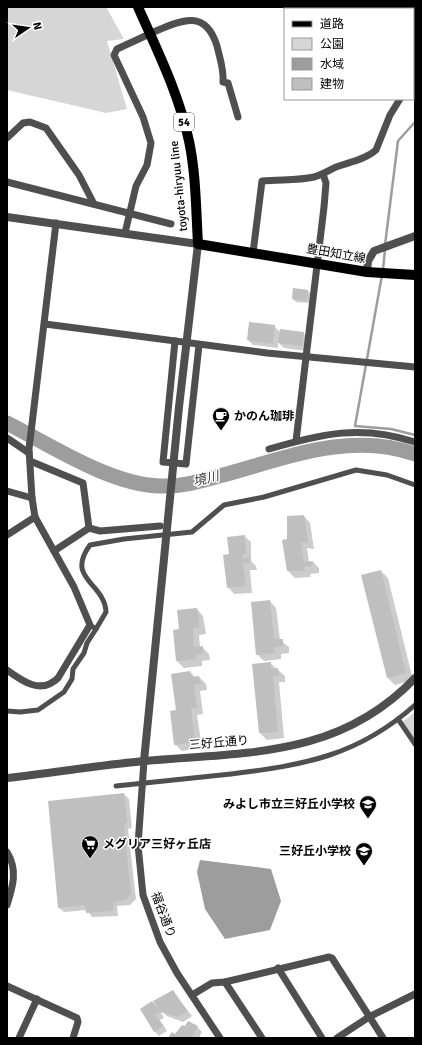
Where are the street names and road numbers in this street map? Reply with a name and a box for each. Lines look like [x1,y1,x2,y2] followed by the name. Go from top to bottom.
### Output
[174,113,194,131] road number: 54
[167,140,191,232] street label: toyota-hiryuu line
[305,241,367,267] street label: 豊田知立線
[188,733,250,753] street label: 三好丘通り
[147,890,179,940] street label: 福谷通り

